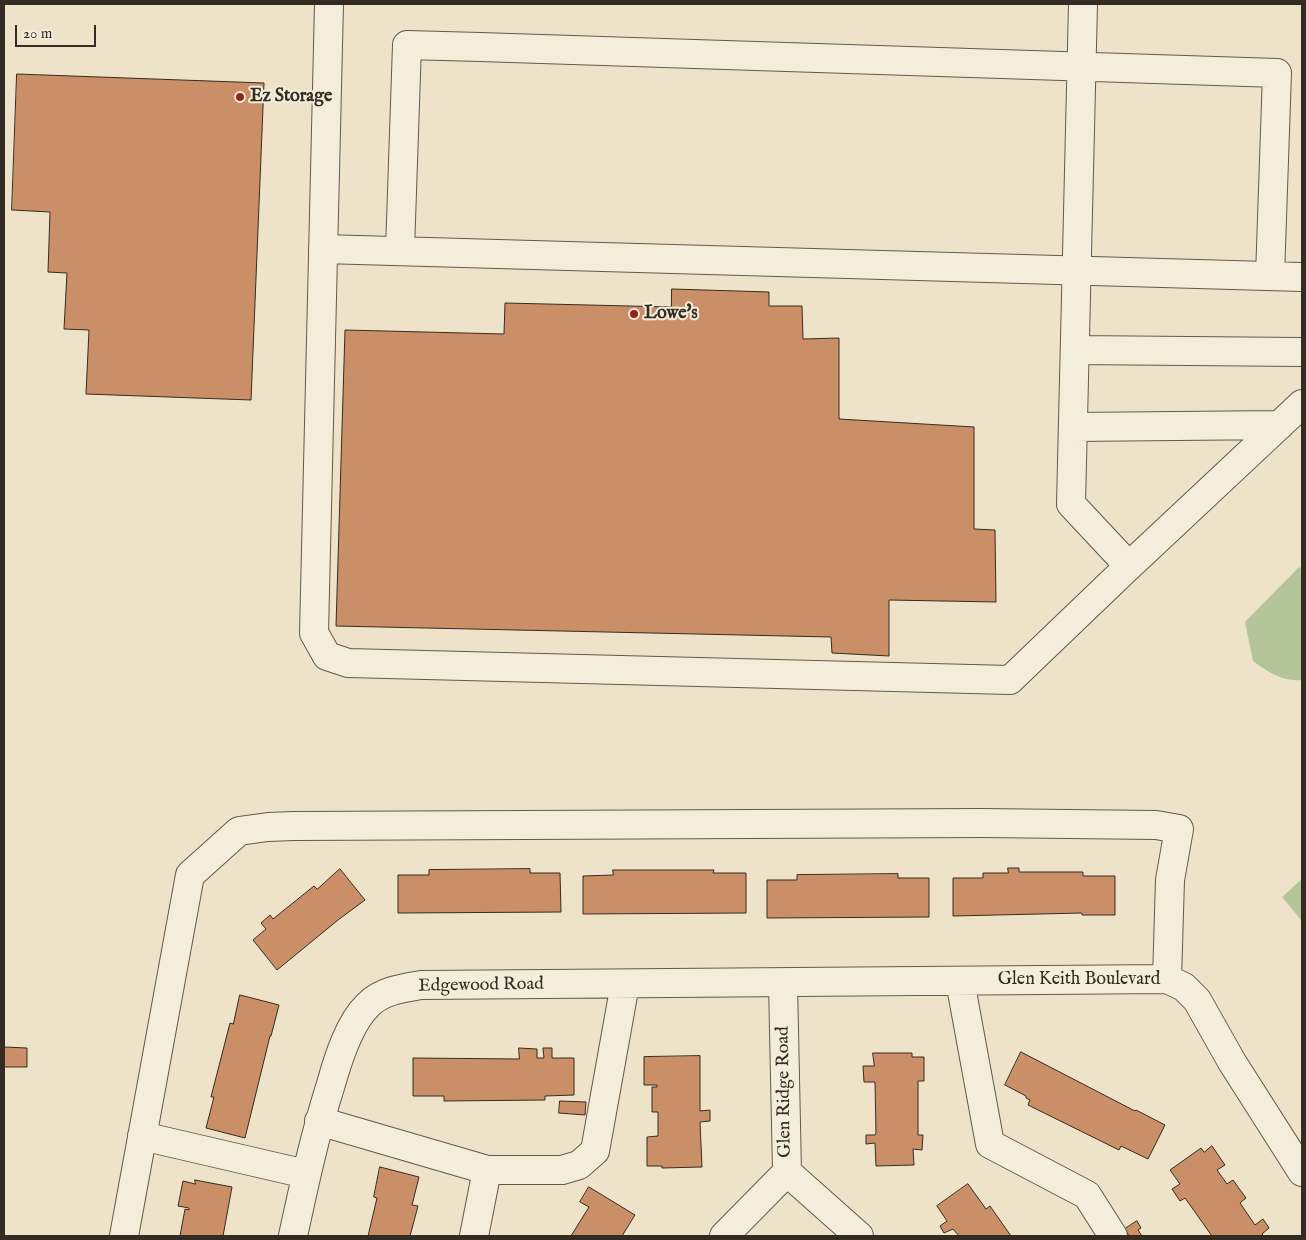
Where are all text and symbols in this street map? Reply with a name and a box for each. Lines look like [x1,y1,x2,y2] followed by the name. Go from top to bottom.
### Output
[18,15,99,47] scale bar
[23,24,52,43] text: 20 m
[250,86,332,108] place label: Ez Storage
[234,91,246,103] marker: Ez Storage
[644,303,698,325] place label: Lowe's
[628,308,640,320] marker: Lowe's
[998,969,1160,991] street label: Glen Keith Boulevard
[418,974,544,998] street label: Edgewood Road
[773,1026,797,1158] street label: Glen Ridge Road

